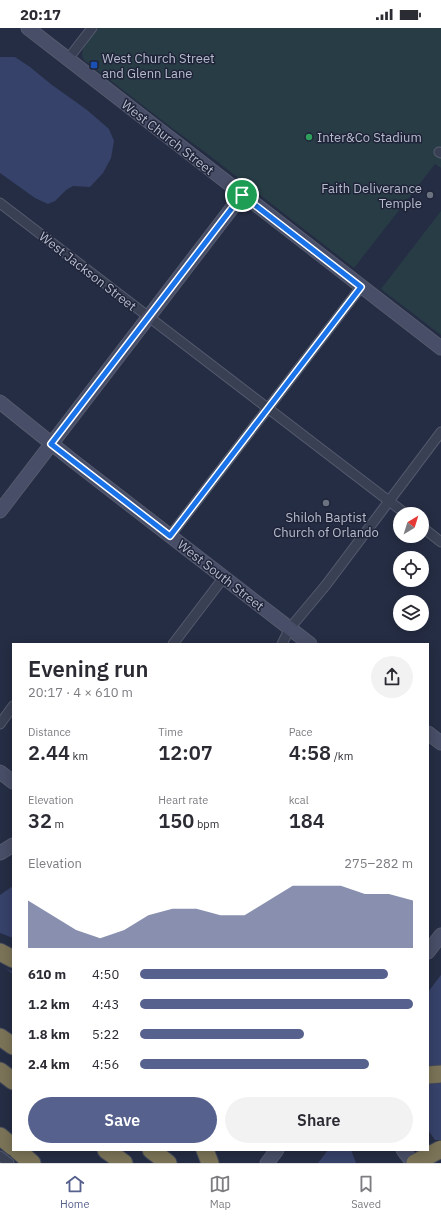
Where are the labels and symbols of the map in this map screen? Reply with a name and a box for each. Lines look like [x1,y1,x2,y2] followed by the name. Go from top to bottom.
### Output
[102,50,215,82] place label: West Church Street and Glenn Lane
[89,60,99,70] marker: West Church Street and Glenn Lane
[118,96,217,179] street label: West Church Street
[317,129,422,146] place label: Inter&Co Stadium
[304,132,314,142] marker: Inter&Co Stadium
[225,178,259,212] pin
[321,180,422,212] place label: Faith Deliverance Temple
[425,190,435,200] marker: Faith Deliverance Temple
[36,228,140,315] street label: West Jackson Street
[321,498,331,508] marker: Shiloh Baptist Church of Orlando
[393,507,429,543] north arrow
[273,509,379,541] place label: Shiloh Baptist Church of Orlando
[174,536,267,615] street label: West South Street

